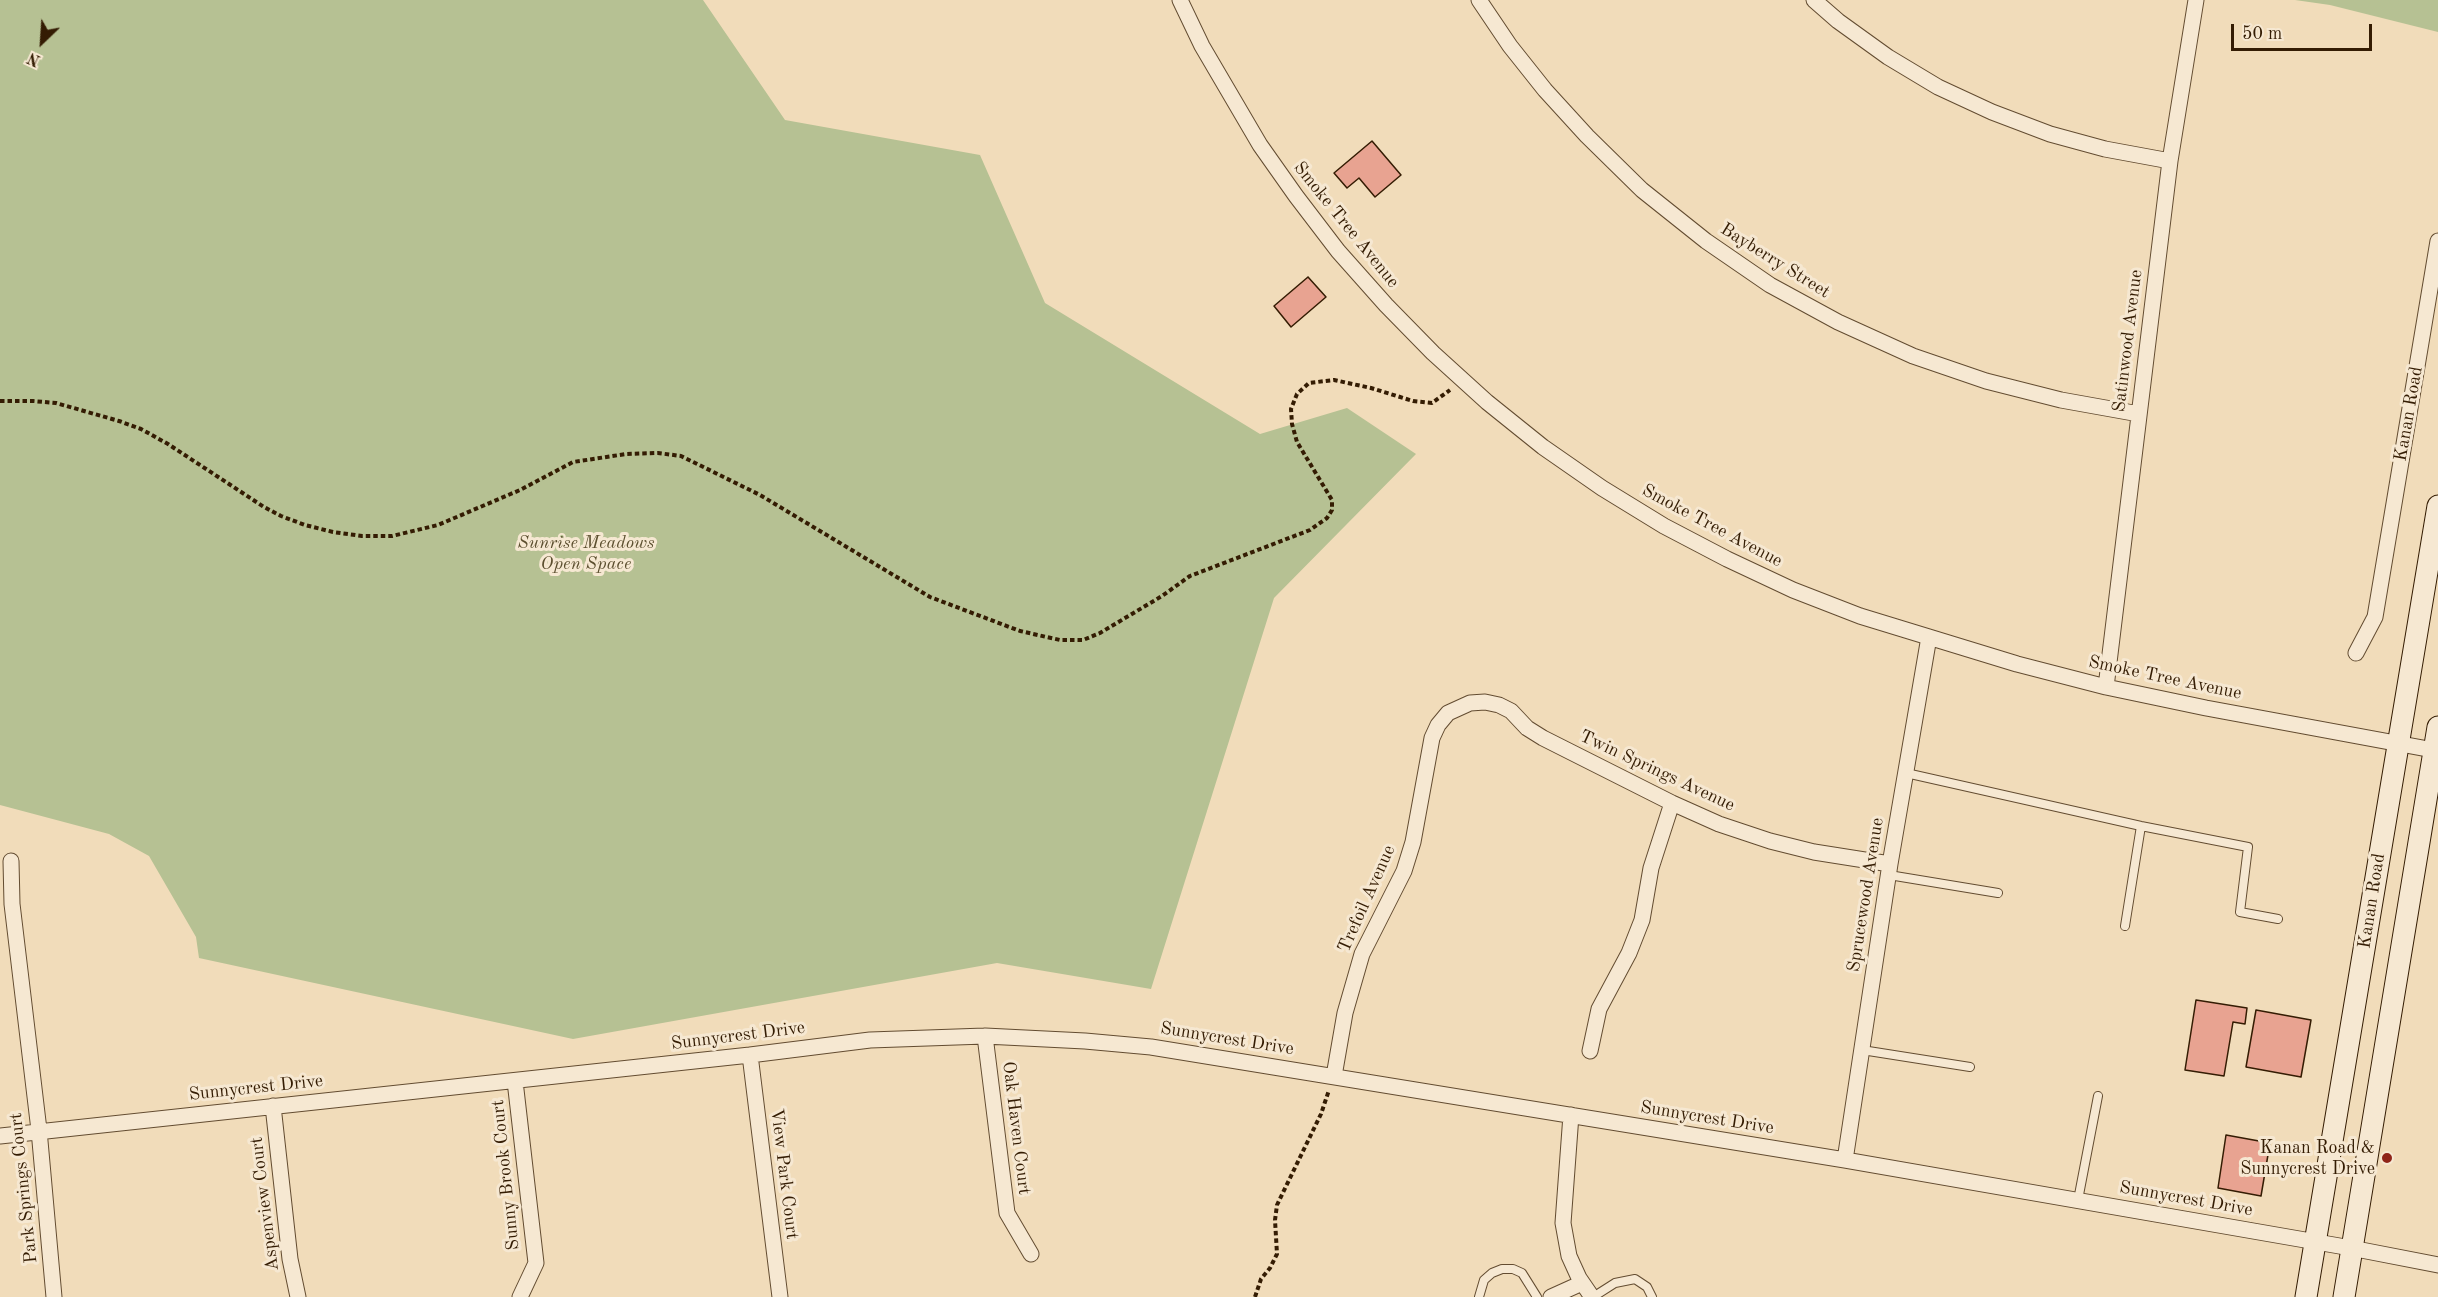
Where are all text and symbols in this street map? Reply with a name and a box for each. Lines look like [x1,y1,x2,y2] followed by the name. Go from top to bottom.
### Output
[12,12,72,72] north arrow
[2234,12,2375,50] scale bar
[2242,25,2282,43] text: 50 m
[25,48,43,68] text: N
[1289,158,1403,292] street label: Smoke Tree Avenue
[1716,219,1834,303] street label: Bayberry Street
[2109,268,2147,414] street label: Satinwood Avenue
[2390,365,2428,463] street label: Kanan Road
[1638,480,1786,572] street label: Smoke Tree Avenue
[518,532,654,574] park label: Sunrise Meadows Open Space
[2086,651,2244,705] street label: Smoke Tree Avenue
[1576,726,1738,816] street label: Twin Springs Avenue
[1843,816,1889,974] street label: Sprucewood Avenue
[1334,842,1400,956] street label: Trefoil Avenue
[2354,852,2390,950] street label: Kanan Road
[670,1017,806,1055] street label: Sunnycrest Drive
[1159,1018,1295,1060] street label: Sunnycrest Drive
[997,1060,1035,1196] street label: Oak Haven Court
[188,1070,324,1106] street label: Sunnycrest Drive
[1639,1097,1775,1139] street label: Sunnycrest Drive
[487,1099,525,1251] street label: Sunny Brook Court
[765,1107,803,1241] street label: View Park Court
[5,1112,43,1264] street label: Park Springs Court
[246,1136,284,1272] street label: Aspenview Court
[2240,1137,2375,1180] place label: Kanan Road & Sunnycrest Drive
[2380,1151,2394,1165] marker: Kanan Road & Sunnycrest Drive
[2118,1177,2254,1221] street label: Sunnycrest Drive

